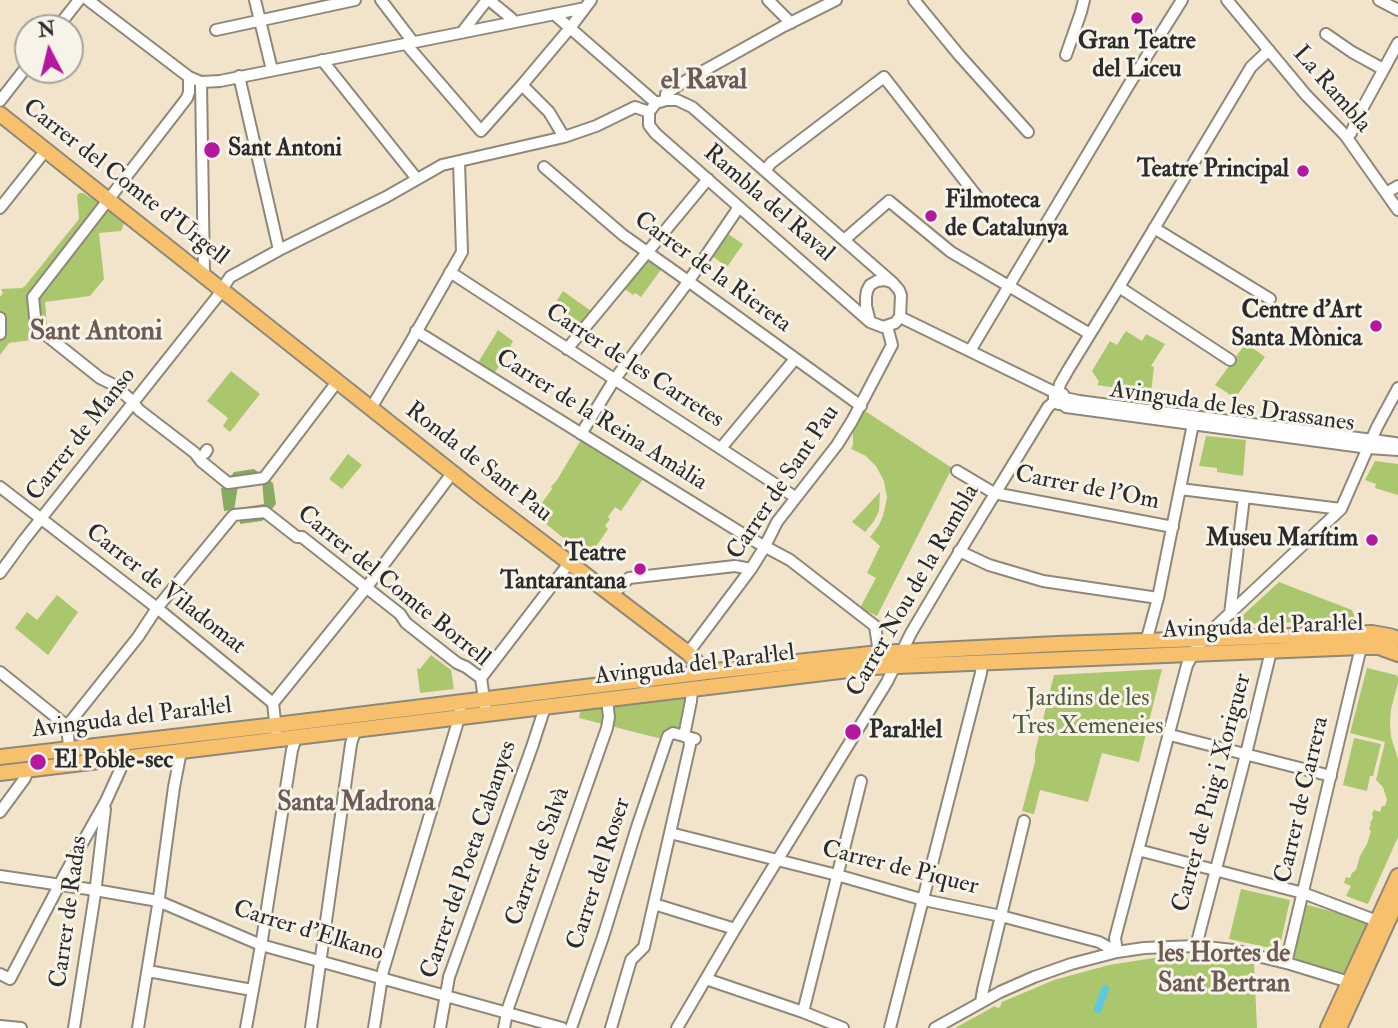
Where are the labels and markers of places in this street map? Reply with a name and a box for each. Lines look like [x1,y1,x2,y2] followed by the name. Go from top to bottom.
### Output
[1129,10,1145,26] marker: Gran Teatre del Liceu
[1078,29,1196,85] place label: Gran Teatre del Liceu
[228,136,342,164] place label: Sant Antoni
[202,140,222,160] marker: Sant Antoni
[1137,157,1289,185] place label: Teatre Principal
[1295,163,1311,179] marker: Teatre Principal
[945,188,1068,244] place label: Filmoteca de Catalunya
[923,208,939,224] marker: Filmoteca de Catalunya
[1231,298,1362,354] place label: Centre d'Art Santa Mònica
[1368,318,1384,334] marker: Centre d'Art Santa Mònica
[1206,526,1358,554] place label: Museu Marítim
[1364,532,1380,548] marker: Museu Marítim
[500,541,626,597] place label: Teatre Tantarantana
[632,561,648,577] marker: Teatre Tantarantana
[869,718,942,746] place label: Paral·lel
[843,722,863,742] marker: Paral·lel
[54,748,173,776] place label: El Poble-sec
[28,752,48,772] marker: El Poble-sec

